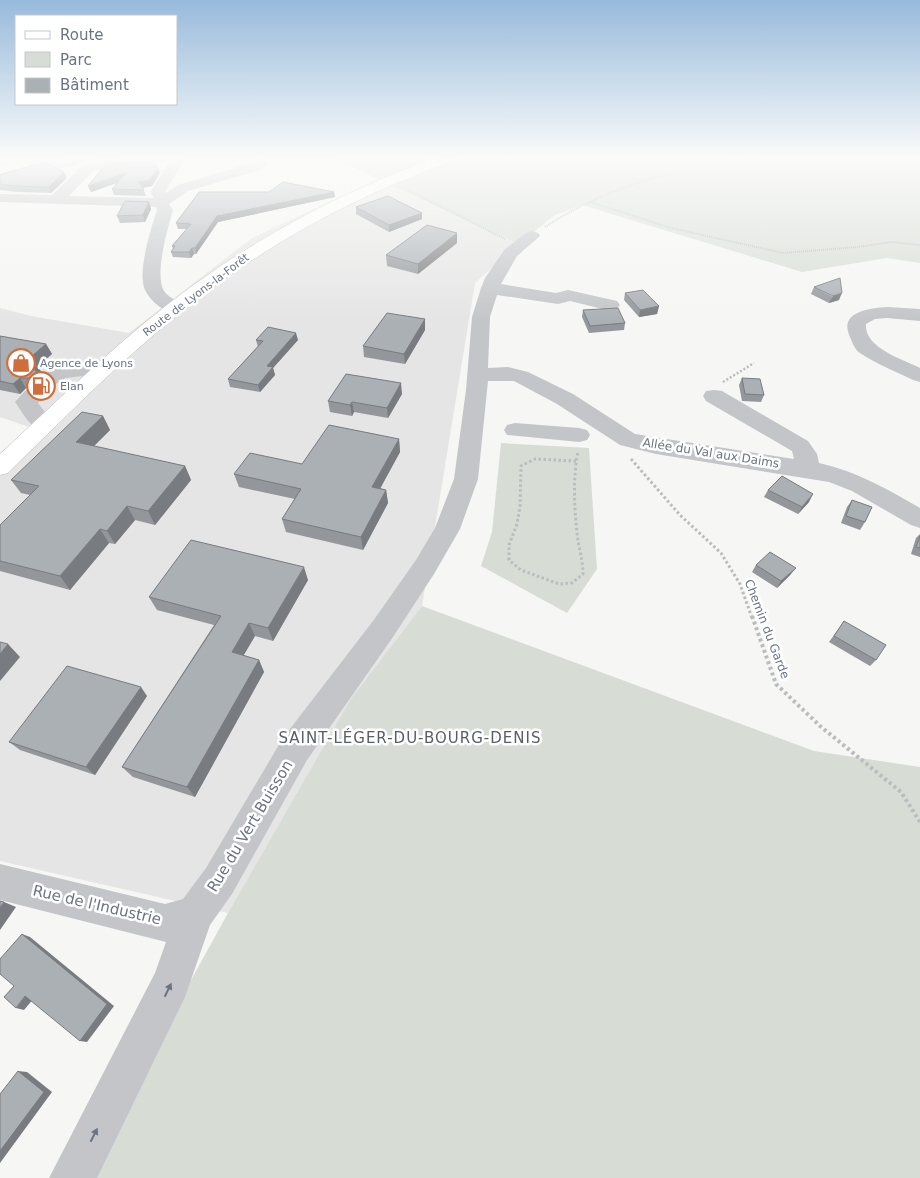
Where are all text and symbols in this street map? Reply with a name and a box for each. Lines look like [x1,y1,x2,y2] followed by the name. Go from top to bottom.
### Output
[15,15,178,105] legend
[60,26,104,44] text: Route
[60,51,92,69] text: Parc
[60,76,129,94] text: Bâtiment
[140,250,252,339] street label: Route de Lyons-la-Forêt
[6,348,36,378] shop icon: Agence de Lyons
[40,357,133,370] place label: Agence de Lyons
[26,371,56,401] fuel station icon: Elan
[60,380,84,393] place label: Elan
[642,435,780,471] street label: Allée du Val aux Daims
[742,577,792,681] street label: Chemin du Garde
[279,728,541,747] district label: SAINT-LÉGER-DU-BOURG-DENIS
[204,757,296,895] street label: Rue du Vert Buisson
[31,881,163,929] street label: Rue de l'Industrie
[164,983,172,997] one-way arrow
[90,1127,98,1142] one-way arrow

